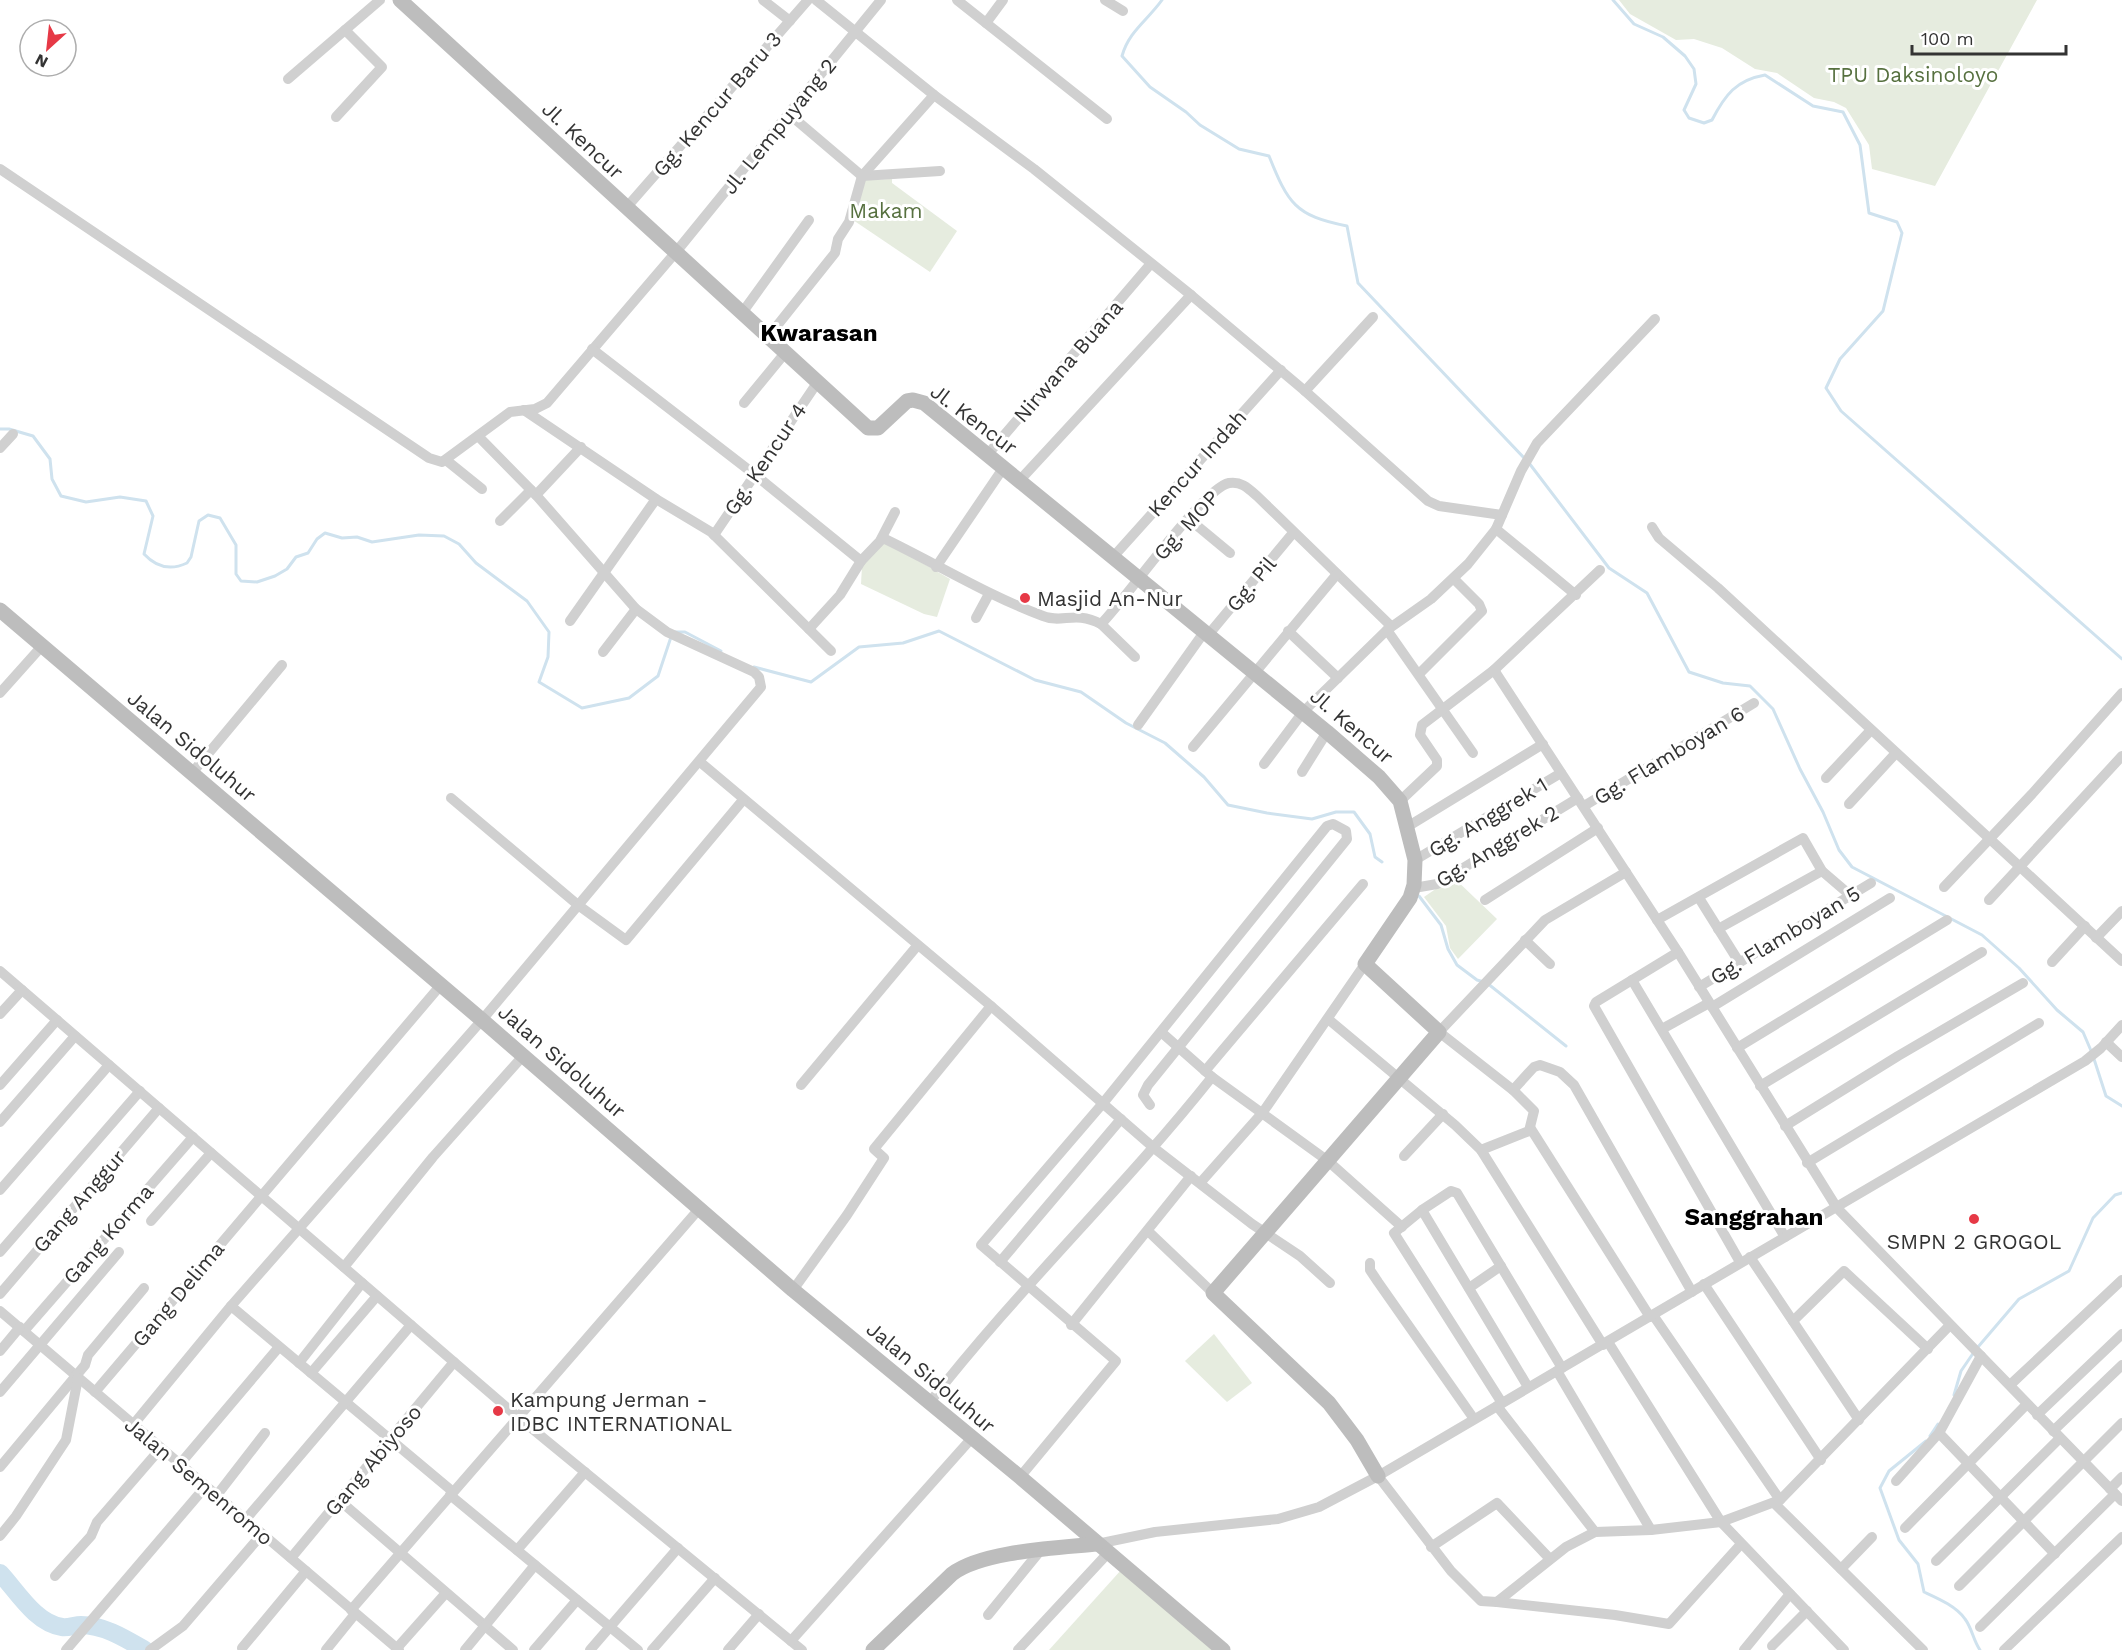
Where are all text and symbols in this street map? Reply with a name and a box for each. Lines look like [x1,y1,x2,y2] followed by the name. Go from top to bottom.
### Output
[18,18,78,78] north arrow
[1912,18,2066,56] scale bar
[647,27,787,181] street label: Gg. Kencur Baru 3
[1921,28,1974,49] text: 100 m
[32,50,51,72] text: N
[717,53,841,199] street label: Jl. Lempuyang 2
[1828,62,1998,87] park label: TPU Daksinoloyo
[537,96,629,184] street label: Jl. Kencur
[849,198,923,223] park label: Makam
[1008,295,1128,427] street label: Nirwana Buana
[760,319,878,347] district label: Kwarasan
[926,378,1023,460] street label: Jl. Kencur
[718,398,812,520] street label: Gg. Kencur 4
[1142,404,1252,522] street label: Kencur Indah
[1148,485,1224,565] street label: Gg. MOP
[1221,551,1281,617] street label: Gg. Pil
[1037,586,1183,611] place label: Masjid An-Nur
[1018,591,1032,605] marker: Masjid An-Nur
[1305,683,1399,769] street label: Jl. Kencur
[122,685,262,807] street label: Jalan Sidoluhur
[1589,700,1749,810] street label: Gg. Flamboyan 6
[1424,772,1552,862] street label: Gg. Anggrek 1
[1431,800,1563,892] street label: Gg. Anggrek 2
[1705,880,1865,990] street label: Gg. Flamboyan 5
[493,999,631,1123] street label: Jalan Sidoluhur
[27,1144,131,1258] street label: Gang Anggur
[58,1179,158,1289] street label: Gang Korma
[1685,1203,1823,1231] district label: Sanggrahan
[1967,1212,1981,1226] marker: SMPN 2 GROGOL
[1887,1229,2061,1254] place label: SMPN 2 GROGOL
[127,1236,229,1352] street label: Gang Delima
[861,1316,1001,1438] street label: Jalan Sidoluhur
[510,1387,732,1436] place label: Kampung Jerman - IDBC INTERNATIONAL
[319,1399,427,1521] street label: Gang Abiyoso
[491,1404,505,1418] marker: Kampung Jerman - IDBC INTERNATIONAL
[120,1412,278,1550] street label: Jalan Semenromo

